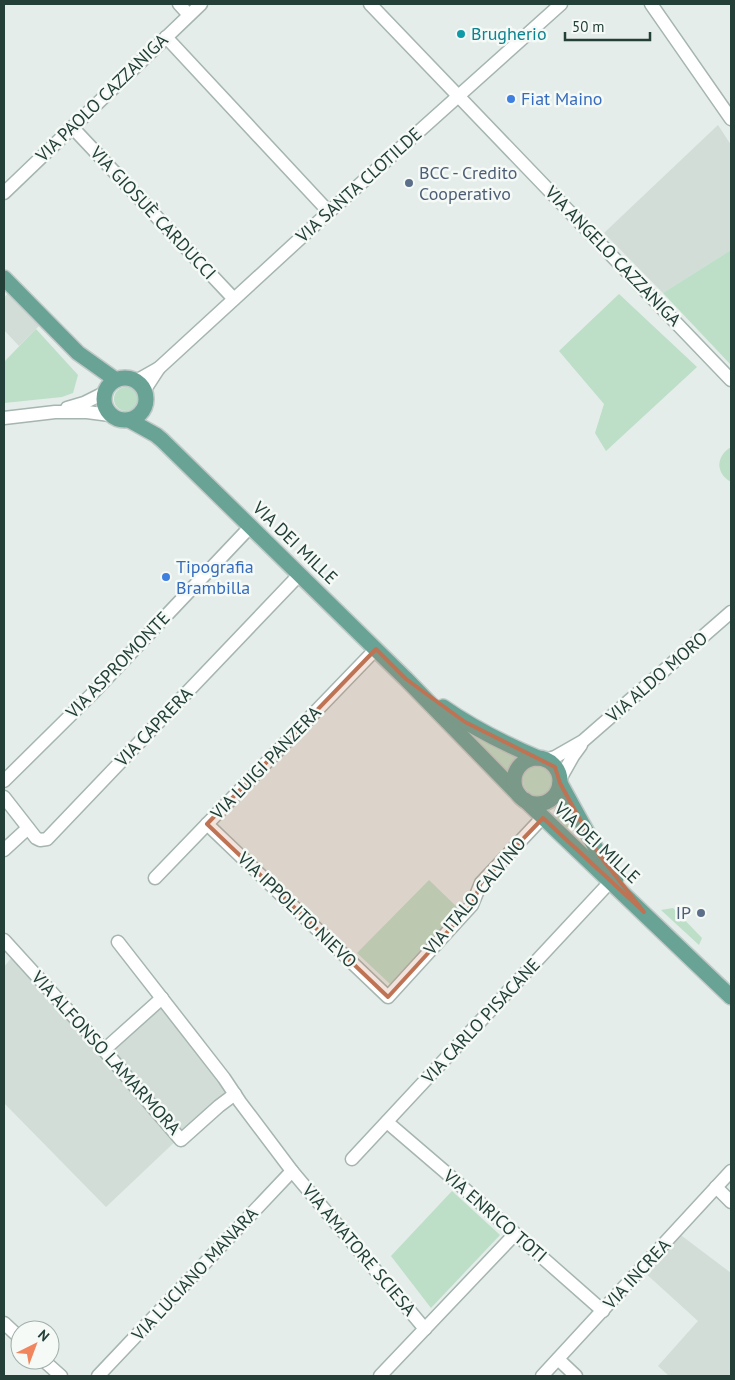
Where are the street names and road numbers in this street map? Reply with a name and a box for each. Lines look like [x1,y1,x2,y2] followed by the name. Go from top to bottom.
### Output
[30,28,173,167] street label: VIA PAOLO CAZZANIGA
[290,122,426,248] street label: VIA SANTA CLOTILDE
[85,140,221,284] street label: VIA GIOSUÈ CARDUCCI
[540,180,687,331] street label: VIA ANGELO CAZZANIGA
[247,496,343,589] street label: VIA DEI MILLE
[60,606,175,724] street label: VIA ASPROMONTE
[600,626,712,728] street label: VIA ALDO MORO
[109,682,198,772] street label: VIA CAPRERA
[205,701,326,825] street label: VIA LUIGI PANZERA
[549,796,645,888] street label: VIA DEI MILLE
[418,832,531,960] street label: VIA ITALO CALVINO
[232,846,362,973] street label: VIA IPPOLITO NIEVO
[416,953,545,1089] street label: VIA CARLO PISACANE
[26,965,186,1140] street label: VIA ALFONSO LAMARMORA
[438,1164,552,1267] street label: VIA ENRICO TOTI
[297,1178,422,1321] street label: VIA AMATORE SCIESA
[126,1202,263,1346] street label: VIA LUCIANO MANARA
[597,1233,676,1315] street label: VIA INCREA

